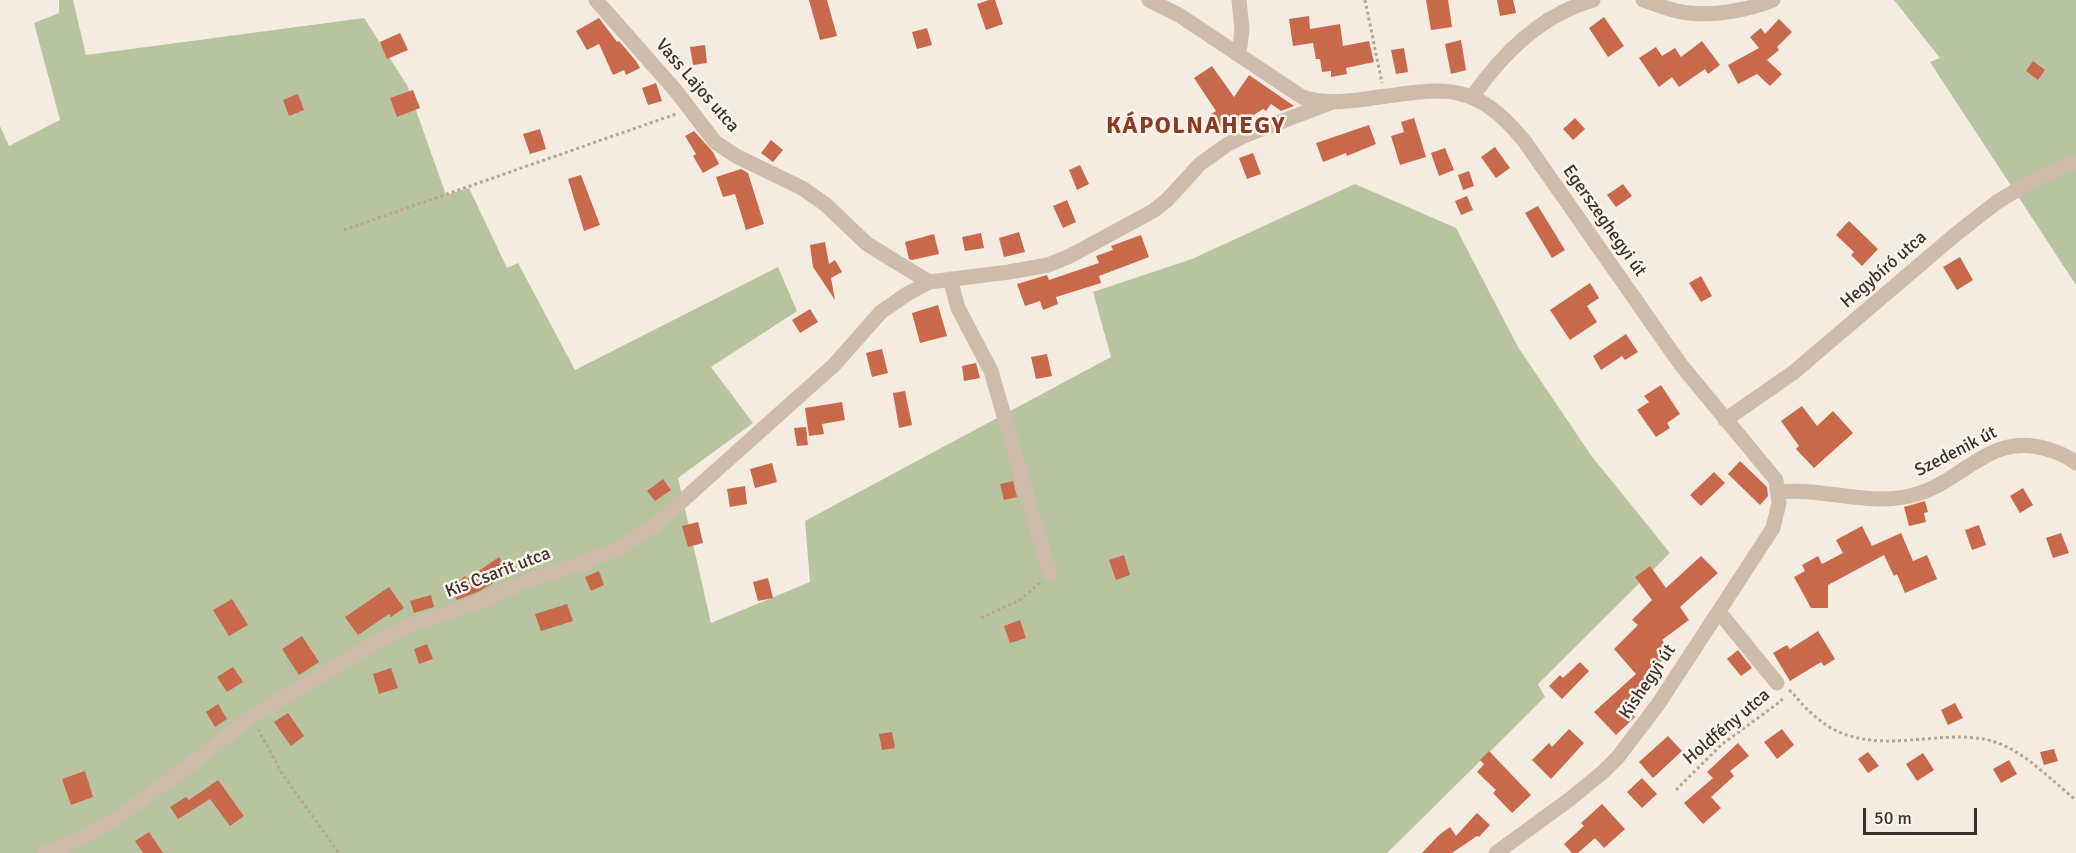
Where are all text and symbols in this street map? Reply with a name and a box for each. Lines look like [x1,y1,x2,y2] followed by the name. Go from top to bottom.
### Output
[651,35,743,137] street label: Vass Lajos utca
[1106,113,1286,141] district label: KÁPOLNAHEGY
[1558,161,1650,281] street label: Egerszeghegyi út
[1837,227,1931,313] street label: Hegybíró utca
[1911,422,2001,482] street label: Szedenik út
[442,543,554,603] street label: Kis Csarit utca
[1615,641,1681,723] street label: Kishegyi út
[1679,684,1775,770] street label: Holdfény utca
[1866,796,1980,834] scale bar
[1874,807,1912,829] text: 50 m

